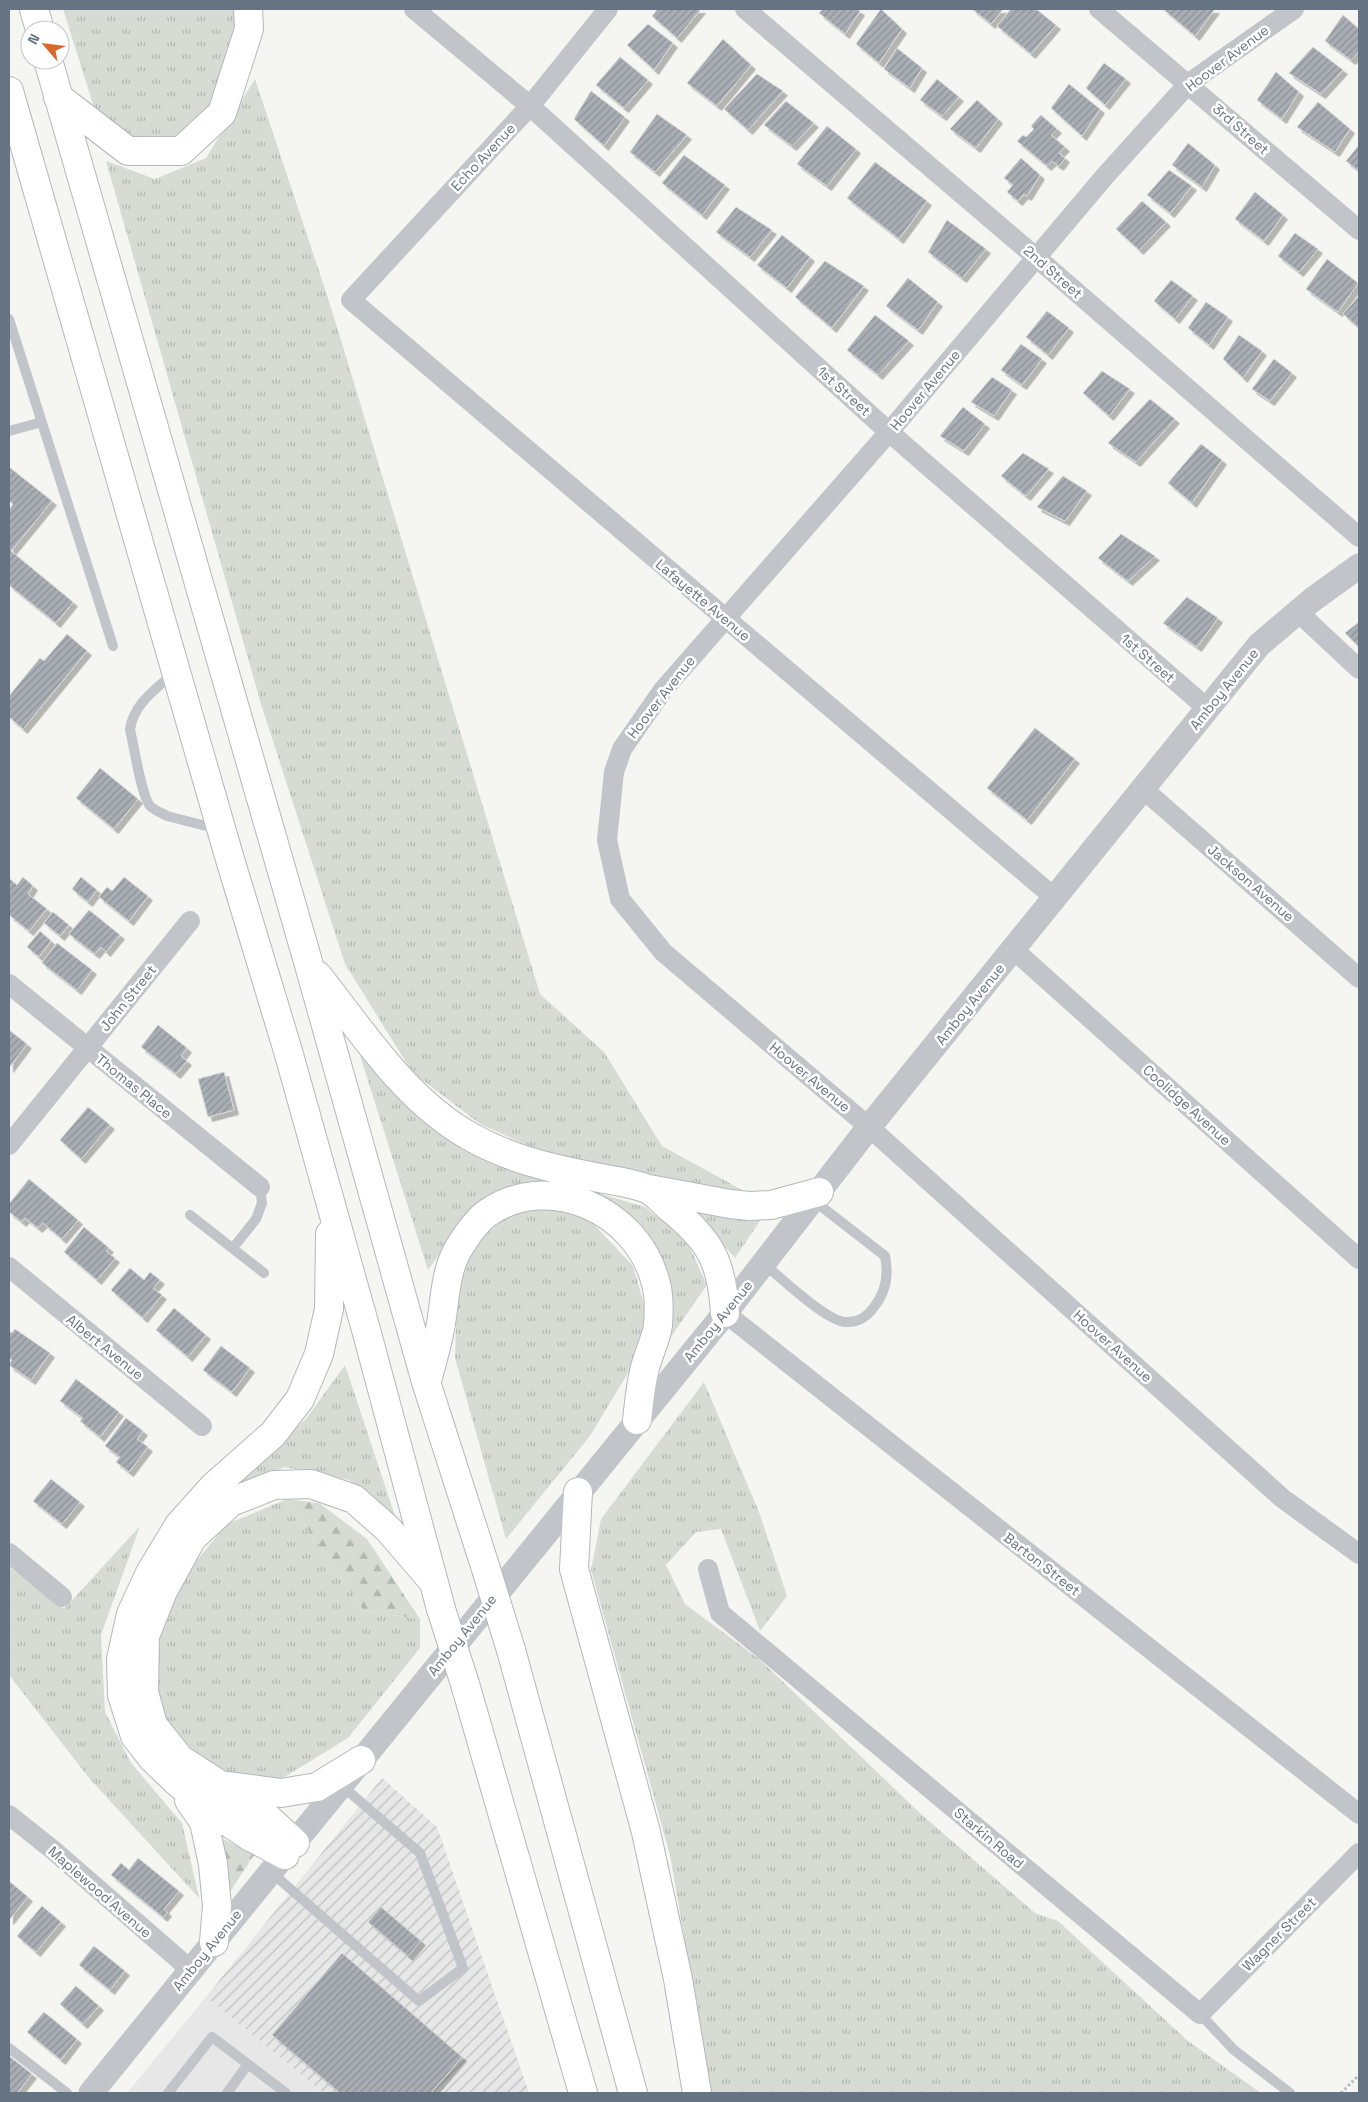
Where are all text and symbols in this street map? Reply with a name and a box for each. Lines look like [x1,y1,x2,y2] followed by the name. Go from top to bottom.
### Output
[20,20,70,70] north arrow
[1182,21,1272,95] street label: Hoover Avenue
[23,31,44,47] text: N
[1209,100,1273,158] street label: 3rd Street
[447,119,519,195] street label: Echo Avenue
[1020,241,1086,303] street label: 2nd Street
[886,346,964,434] street label: Hoover Avenue
[813,362,875,420] street label: 1st Street
[652,555,754,645] street label: Lafayette Avenue
[1117,630,1179,686] street label: 1st Street
[1186,644,1262,734] street label: Amboy Avenue
[623,652,699,742] street label: Hoover Avenue
[1204,840,1298,926] street label: Jackson Avenue
[932,959,1008,1049] street label: Amboy Avenue
[96,961,160,1035] street label: John Street
[766,1038,854,1116] street label: Hoover Avenue
[92,1050,176,1122] street label: Thomas Place
[1139,1061,1235,1149] street label: Coolidge Avenue
[680,1276,756,1366] street label: Amboy Avenue
[1070,1306,1156,1386] street label: Hoover Avenue
[63,1310,147,1384] street label: Albert Avenue
[1000,1528,1084,1600] street label: Barton Street
[424,1590,500,1680] street label: Amboy Avenue
[950,1804,1028,1872] street label: Starkin Road
[45,1842,155,1942] street label: Maplewood Avenue
[1238,1893,1320,1975] street label: Wagner Street
[169,1905,245,1995] street label: Amboy Avenue

